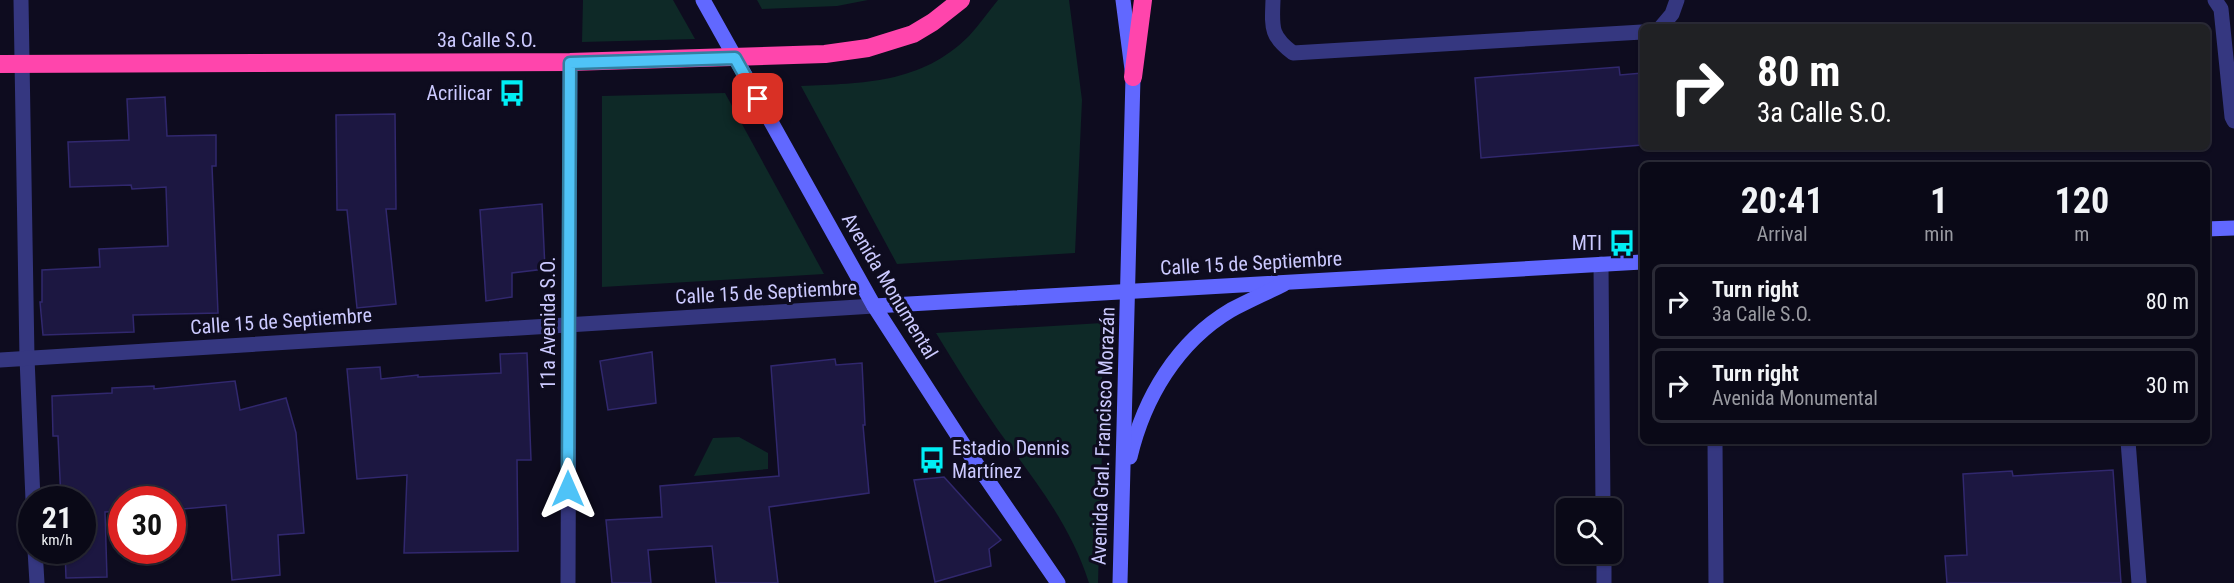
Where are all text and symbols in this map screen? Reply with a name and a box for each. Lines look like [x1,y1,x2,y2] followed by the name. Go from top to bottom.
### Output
[437,28,537,52] street label: 3a Calle S.O.
[1757,47,1840,96] text: 80 m
[1658,48,1736,126] icon: right
[732,73,783,124] pin
[497,78,527,108] bus stop icon: Acrilicar
[426,81,492,105] place label: Acrilicar
[741,82,774,115] icon: arrive
[1757,97,1892,129] text: 3a Calle S.O.
[1741,180,1823,222] text: 20:41
[1930,180,1948,222] text: 1
[2055,180,2109,222] text: 120
[837,209,943,363] street label: Avenida Monumental
[1757,222,1808,246] text: Arrival
[1924,222,1954,246] text: min
[2074,222,2089,246] text: m
[1607,228,1637,258] bus stop icon: MTI
[1572,231,1602,255] place label: MTI
[1160,246,1342,280] street label: Calle 15 de Septiembre
[536,256,560,390] street label: 11a Avenida S.O.
[675,275,857,309] street label: Calle 15 de Septiembre
[1712,277,1799,302] text: Turn right
[1661,285,1694,318] icon: right
[2146,289,2189,314] text: 80 m
[1712,302,1812,326] text: 3a Calle S.O.
[189,303,373,339] street label: Calle 15 de Septiembre
[1086,306,1120,566] street label: Avenida Gral. Francisco Morazán
[1712,361,1799,386] text: Turn right
[1661,369,1694,402] icon: right
[2146,373,2189,398] text: 30 m
[1712,386,1878,410] text: Avenida Monumental
[952,436,1070,483] place label: Estadio Dennis Martínez
[917,445,947,475] bus stop icon: Estadio Dennis Martínez
[536,457,600,521] position arrow
[108,486,186,564] speed limit sign: 30
[1556,498,1622,564] map controls
[1556,498,1622,564] button: search
[42,500,72,535] text: 21
[42,531,72,549] text: km/h

